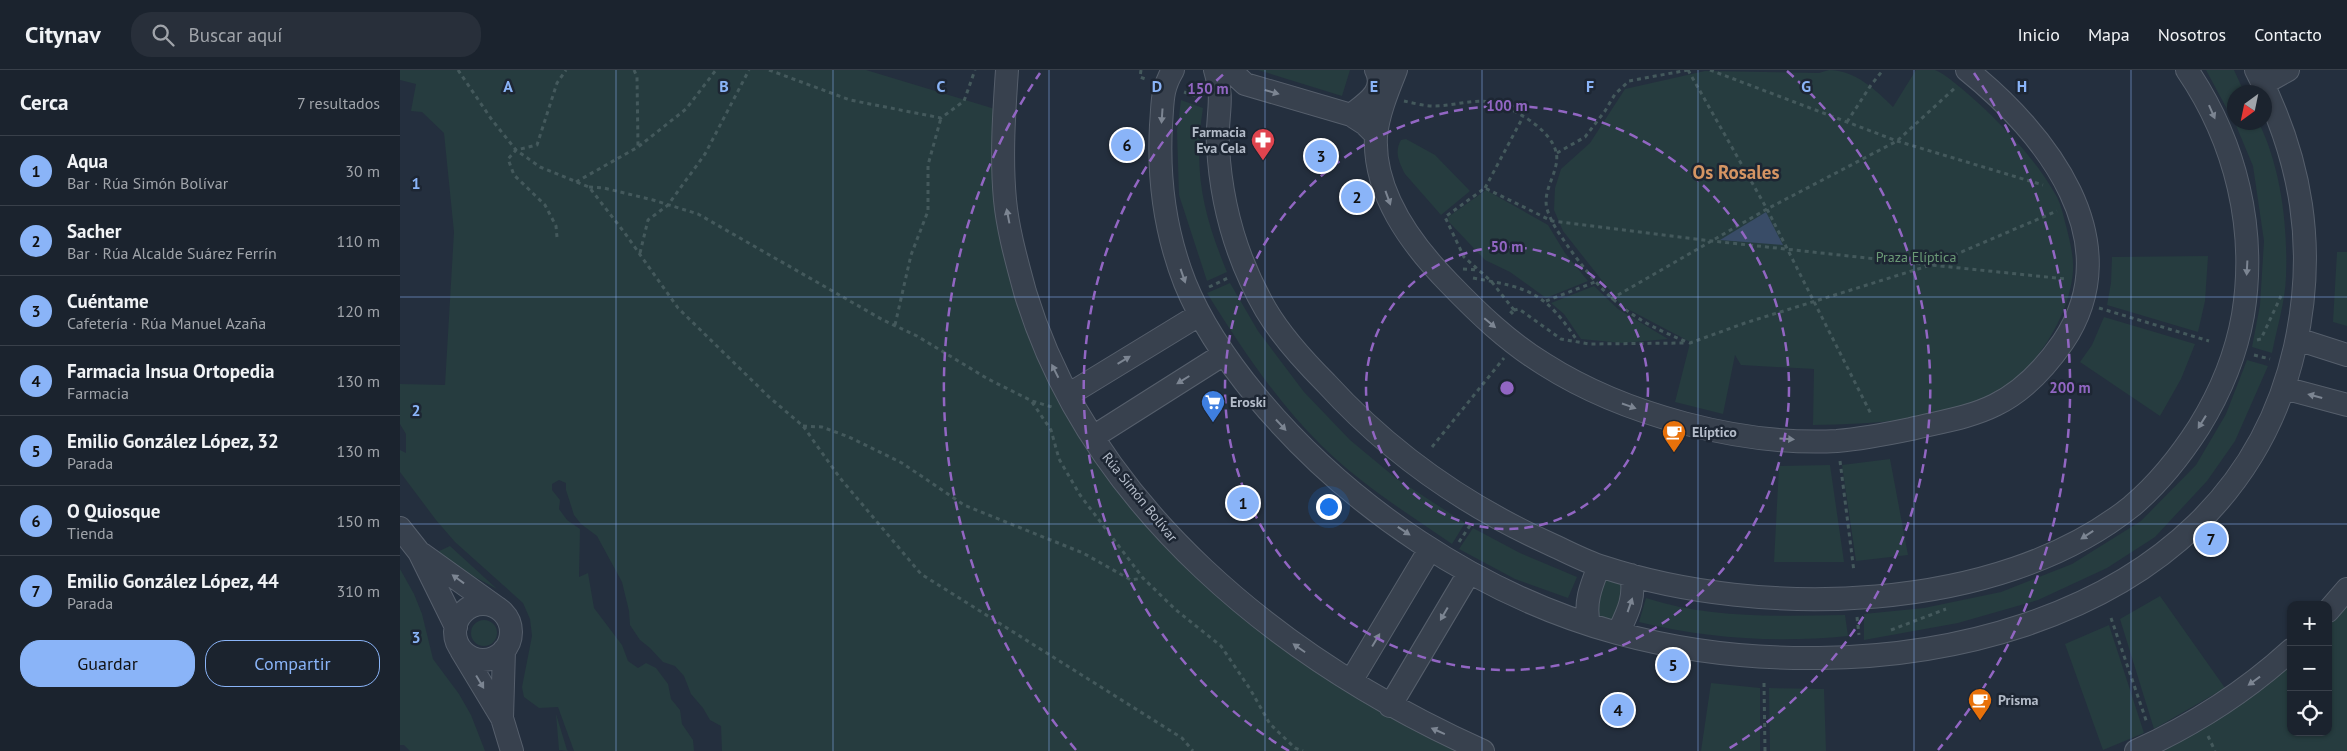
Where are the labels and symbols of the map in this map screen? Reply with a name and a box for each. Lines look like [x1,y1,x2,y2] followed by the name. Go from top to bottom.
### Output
[503,76,513,96] text: A
[719,76,729,96] text: B
[937,76,946,96] text: C
[1152,76,1162,96] text: D
[1370,76,1378,96] text: E
[1586,76,1594,96] text: F
[1801,76,1811,96] text: G
[2017,76,2027,96] text: H
[1187,79,1229,98] text: 150 m
[2227,85,2272,130] north arrow
[1265,88,1280,96] one-way arrow
[1486,96,1528,115] text: 100 m
[2208,104,2216,119] one-way arrow
[1157,108,1165,124] one-way arrow
[1192,123,1246,157] place label: Farmacia Eva Cela
[1111,126,1143,164] pin: 6
[1250,127,1276,161] pharmacy icon: Farmacia Eva Cela
[1305,137,1337,175] pin: 3
[1693,160,1779,184] district label: Os Rosales
[411,173,421,193] text: 1
[1341,178,1373,216] pin: 2
[1384,191,1392,206] one-way arrow
[1004,208,1012,224] one-way arrow
[1491,237,1523,256] text: 50 m
[1876,248,1956,266] park label: Praza Elíptica
[2243,260,2251,276] one-way arrow
[1180,268,1187,283] one-way arrow
[1484,317,1496,329] one-way arrow
[1118,356,1131,365] one-way arrow
[1051,364,1059,378] one-way arrow
[1176,375,1189,385] one-way arrow
[2049,378,2091,397] text: 200 m
[1498,379,1516,397] centre of rings
[1200,389,1226,423] supermarket icon: Eroski
[2308,392,2323,400] one-way arrow
[1230,393,1267,411] place label: Eroski
[411,400,421,420] text: 2
[1622,402,1637,410] one-way arrow
[2197,416,2206,429] one-way arrow
[1275,419,1287,431] one-way arrow
[1661,419,1687,453] cafe icon: Elíptico
[1692,423,1737,441] place label: Elíptico
[1779,435,1795,443] one-way arrow
[1098,449,1182,546] street label: Rúa Simón Bolívar
[1227,484,1259,522] pin: 1
[1316,494,1342,520] your location
[2195,520,2227,558] pin: 7
[1397,526,1410,536] one-way arrow
[2081,530,2094,539] one-way arrow
[452,574,465,585] one-way arrow
[1626,597,1634,612] one-way arrow
[1439,608,1448,621] one-way arrow
[411,627,421,647] text: 3
[1371,633,1380,646] one-way arrow
[1292,643,1306,653] one-way arrow
[1657,646,1689,684] pin: 5
[476,675,485,688] one-way arrow
[2248,676,2261,687] one-way arrow
[1967,687,1993,721] cafe icon: Prisma
[1602,691,1634,729] pin: 4
[1998,691,2038,709] place label: Prisma
[1431,727,1445,735] one-way arrow

